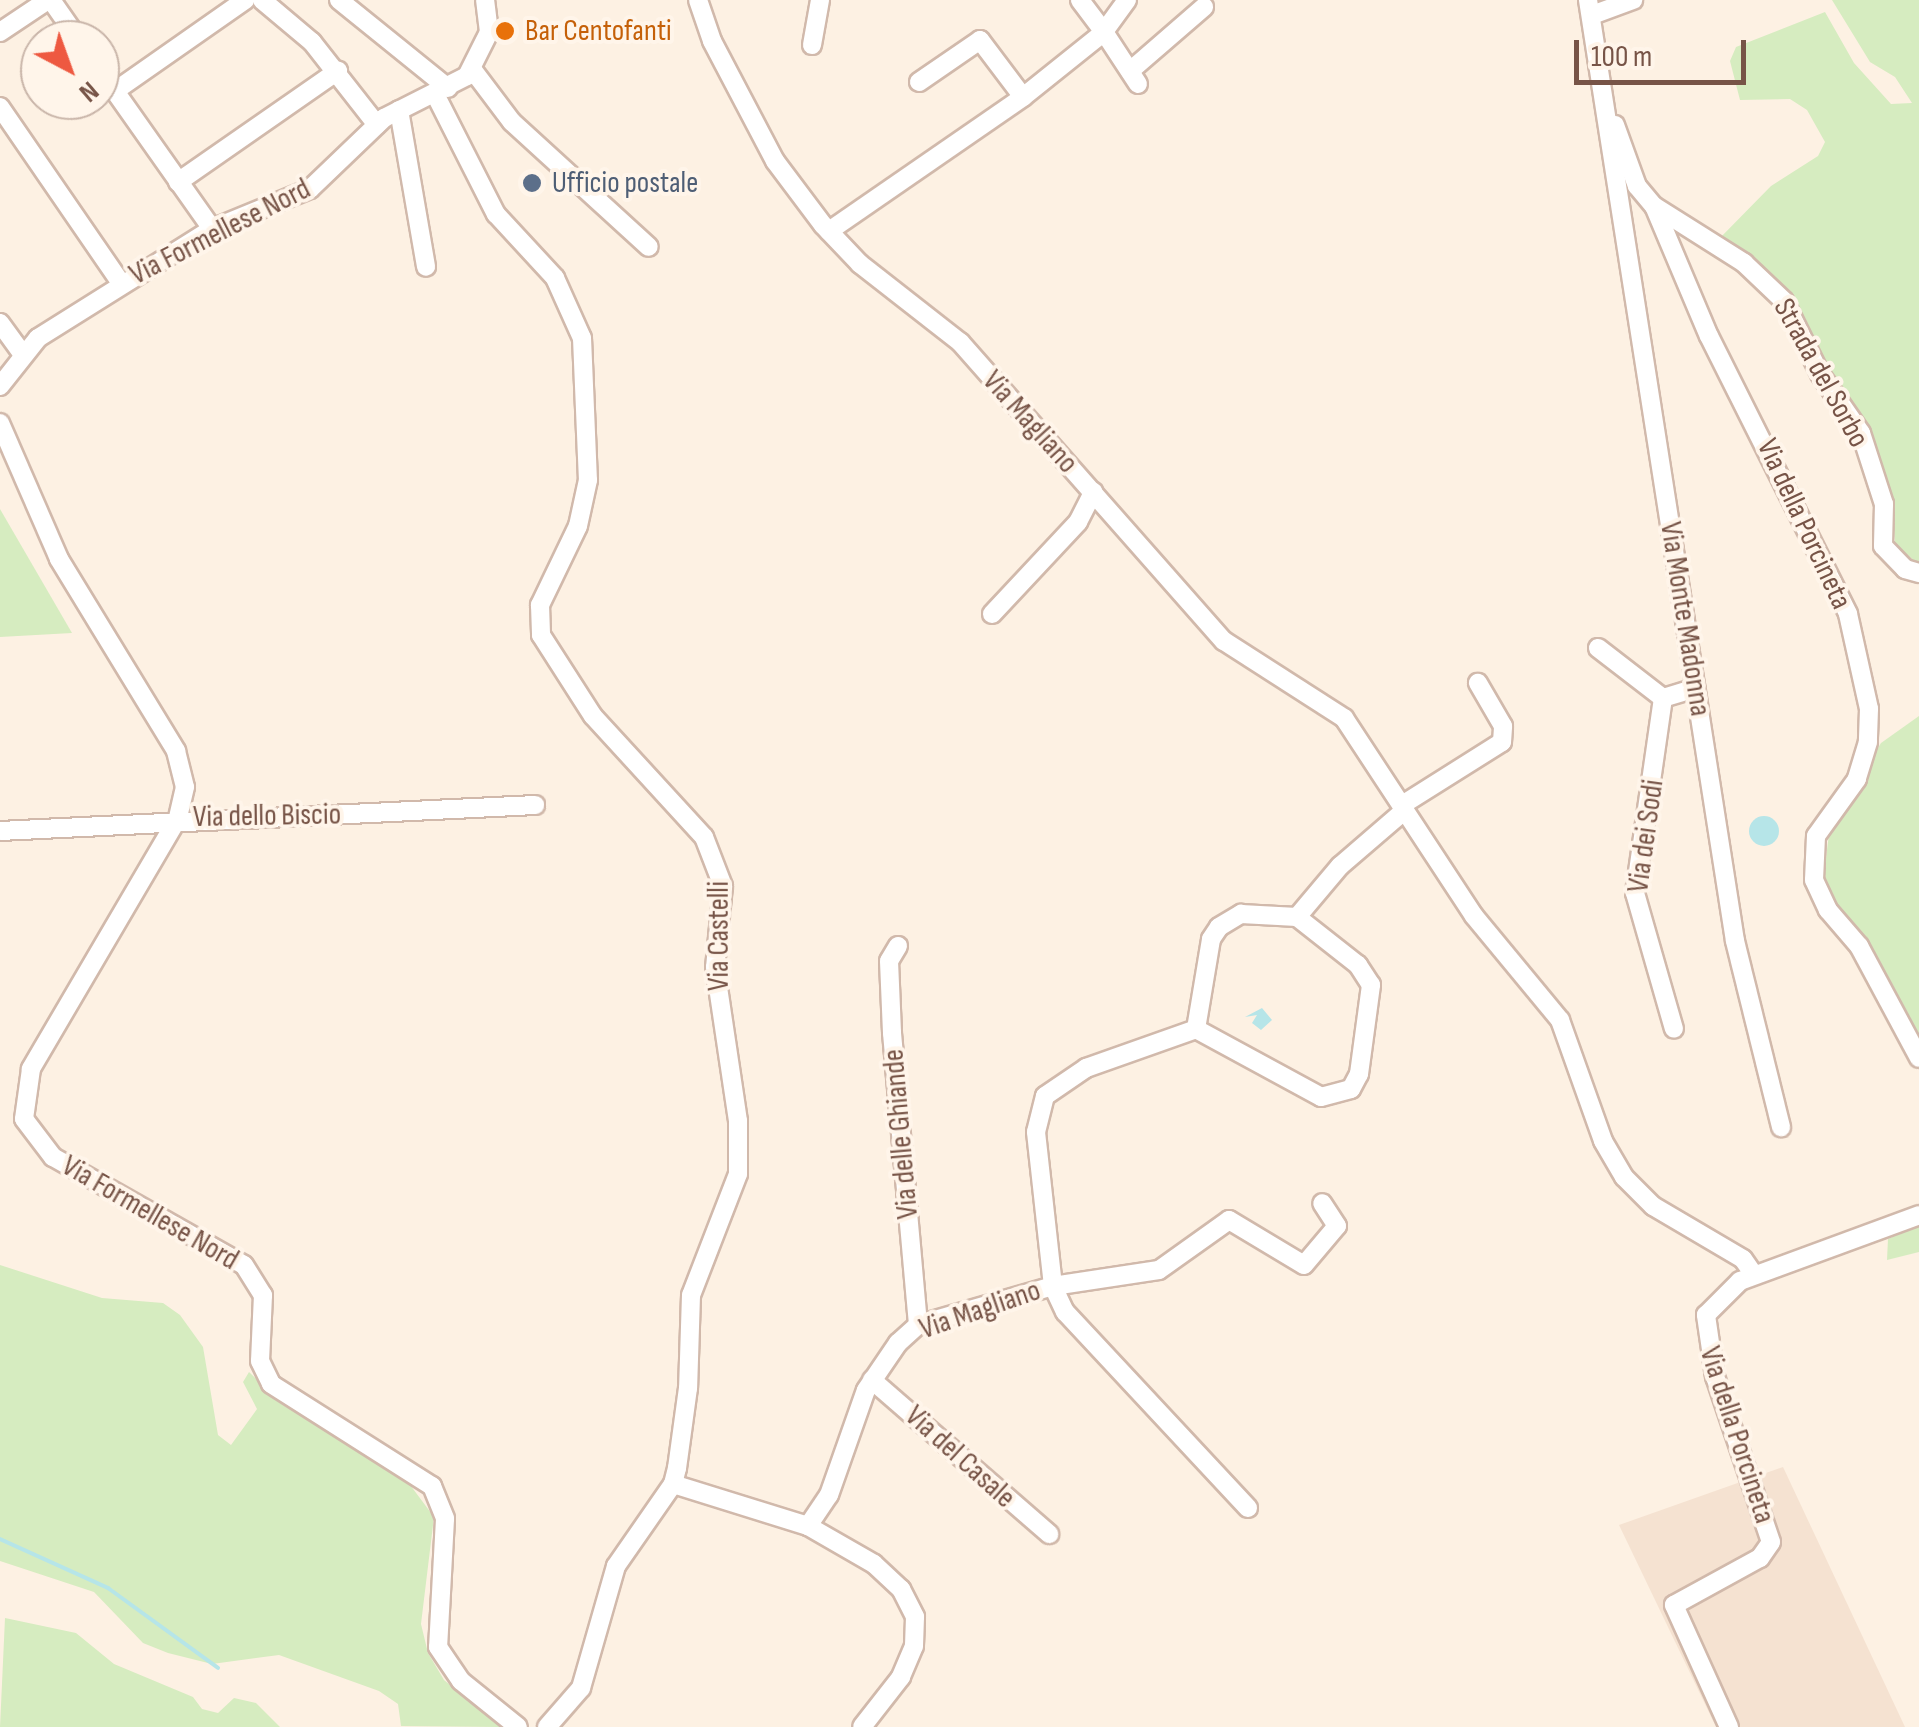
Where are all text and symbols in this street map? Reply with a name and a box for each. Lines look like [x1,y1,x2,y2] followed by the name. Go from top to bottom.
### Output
[525,13,672,49] place label: Bar Centofanti
[20,20,120,120] north arrow
[494,20,516,42] marker: Bar Centofanti
[1579,20,1752,82] scale bar
[1591,39,1652,75] text: 100 m
[72,74,105,109] text: N
[552,165,698,201] place label: Ufficio postale
[124,171,316,293] street label: Via Formellese Nord
[521,172,543,194] marker: Ufficio postale
[1765,292,1877,454] street label: Strada del Sorbo
[975,363,1085,481] street label: Via Magliano
[1749,433,1859,615] street label: Via della Porcineta
[1652,519,1718,719] street label: Via Monte Madonna
[1620,777,1672,895] street label: Via dei Sodi
[193,797,341,835] street label: Via dello Biscio
[701,881,737,991] street label: Via Castelli
[876,1048,926,1220] street label: Via delle Ghiande
[55,1148,245,1278] street label: Via Formellese Nord
[915,1273,1045,1347] street label: Via Magliano
[1692,1342,1782,1528] street label: Via della Porcineta
[898,1398,1022,1516] street label: Via del Casale

